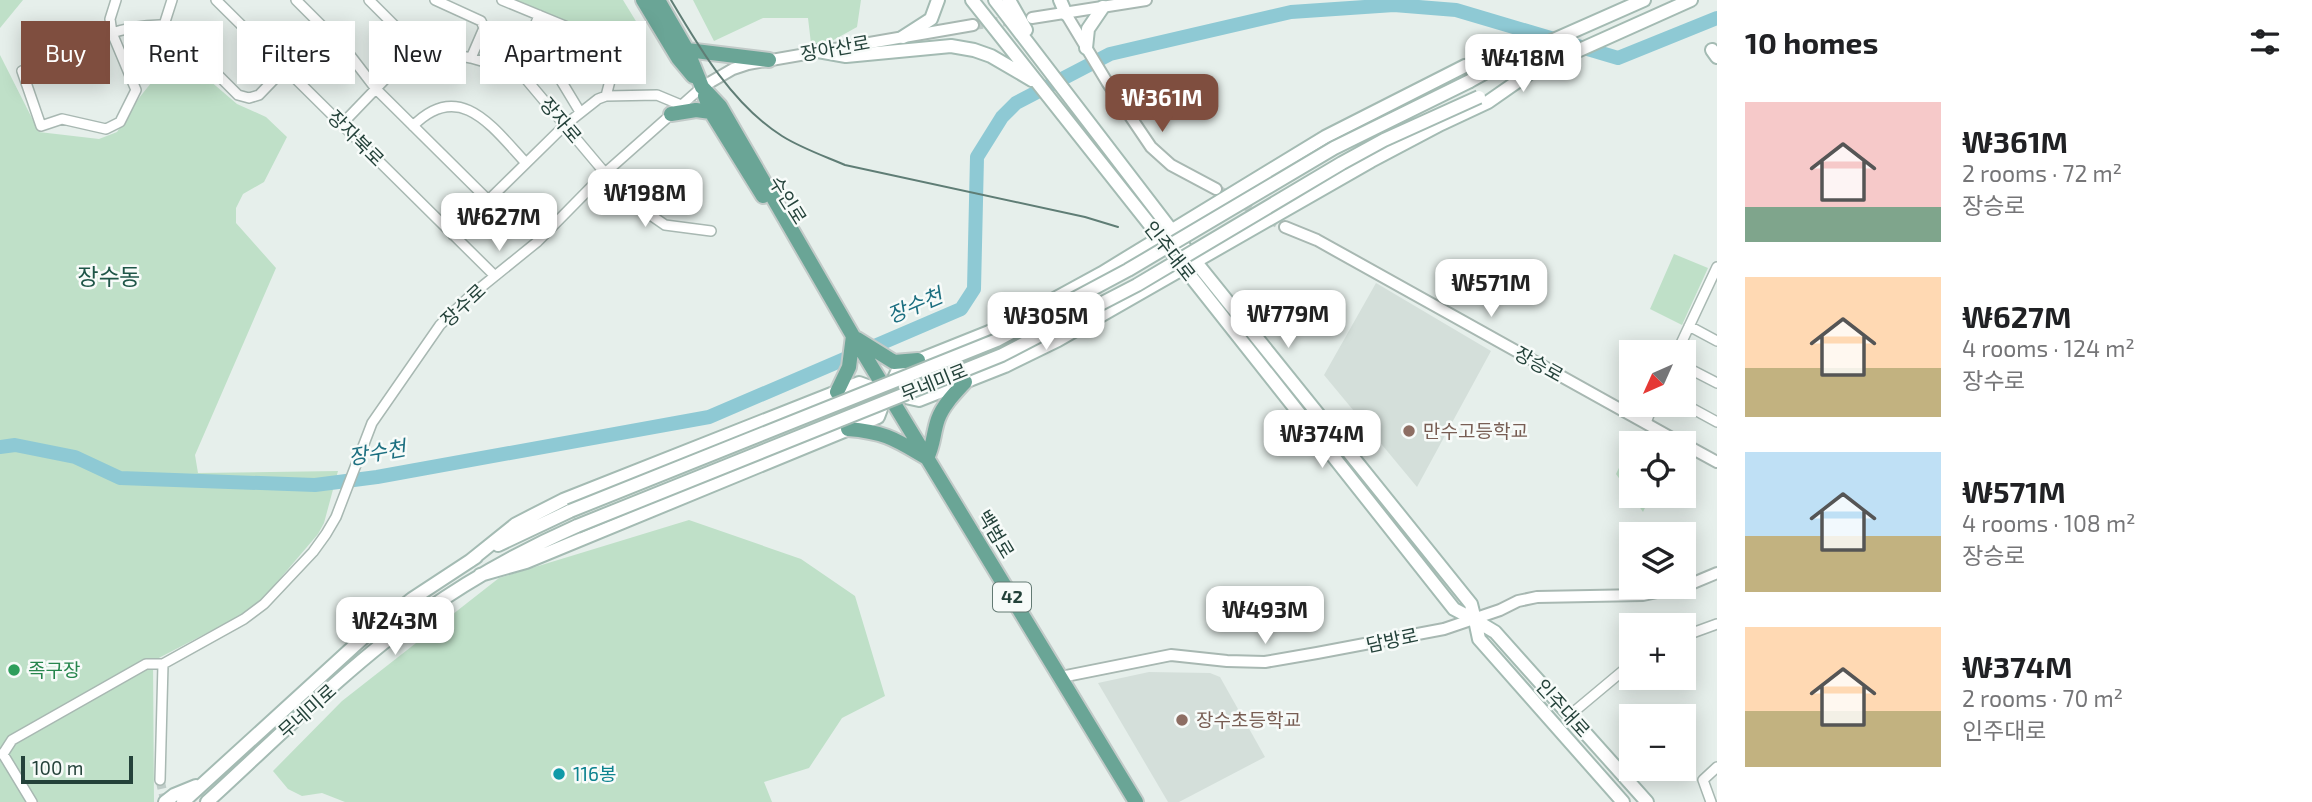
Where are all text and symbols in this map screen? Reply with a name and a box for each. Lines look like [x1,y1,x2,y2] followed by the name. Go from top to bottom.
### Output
[21,21,110,84] chip: Buy
[124,21,223,84] chip: Rent
[237,21,355,84] chip: Filters
[369,21,466,84] chip: New
[480,21,646,84] chip: Apartment
[2246,23,2284,61] icon: filters
[1745,24,1878,60] text: 10 homes
[798,30,871,65] street label: 장아산로
[1474,34,1572,94] pin: ₩418M
[1481,43,1565,71] text: ₩418M
[1113,74,1211,134] pin: ₩361M
[1121,83,1203,111] text: ₩361M
[536,92,587,147] street label: 장자로
[324,105,389,170] street label: 장자북로
[1962,123,2068,159] text: ₩361M
[1801,130,1885,214] icon: home
[1962,159,2122,187] text: 2 rooms · 72 m²
[596,170,694,229] pin: ₩198M
[765,171,812,228] street label: 수인로
[604,178,686,206] text: ₩198M
[1962,191,2025,219] text: 장승로
[450,194,548,253] pin: ₩627M
[457,202,541,230] text: ₩627M
[1140,216,1201,285] street label: 인주대로
[1442,260,1540,319] pin: ₩571M
[77,262,141,290] district label: 장수동
[1451,268,1531,296] text: ₩571M
[436,278,490,331] street label: 장수로
[883,281,948,327] water label: 장수천
[1239,290,1337,350] pin: ₩779M
[997,292,1095,352] pin: ₩305M
[1962,298,2071,334] text: ₩627M
[1247,299,1329,327] text: ₩779M
[1003,301,1089,329] text: ₩305M
[1801,305,1885,389] icon: home
[1962,334,2135,362] text: 4 rooms · 124 m²
[1619,340,1696,416] north arrow
[1619,340,1696,781] map controls
[1511,341,1568,386] street label: 장승로
[897,358,971,405] street label: 무네미로
[1962,366,2025,394] text: 장수로
[1273,410,1371,470] pin: ₩374M
[1280,419,1364,447] text: ₩374M
[1423,419,1528,442] place label: 만수고등학교
[1401,423,1417,439] marker: 만수고등학교
[1619,431,1696,508] button: locate
[346,434,410,469] water label: 장수천
[1962,473,2066,509] text: ₩571M
[1801,480,1885,564] icon: home
[973,505,1020,562] street label: 백범로
[1962,509,2136,537] text: 4 rooms · 108 m²
[1619,522,1696,599] button: layers
[1962,541,2025,569] text: 장승로
[993,582,1031,612] road number: 42
[1216,586,1314,646] pin: ₩493M
[1222,595,1308,623] text: ₩493M
[346,598,444,657] pin: ₩243M
[352,606,438,634] text: ₩243M
[1619,613,1696,690] button: +
[1364,623,1420,656] street label: 담방로
[1962,648,2072,684] text: ₩374M
[1801,655,1885,739] icon: home
[28,658,80,681] place label: 족구장
[6,662,22,678] marker: 족구장
[1531,674,1595,741] street label: 인주대로
[273,679,340,743] street label: 무네미로
[1962,684,2123,712] text: 2 rooms · 70 m²
[1619,704,1696,781] button: −
[1196,708,1301,731] place label: 장수초등학교
[1174,712,1190,728] marker: 장수초등학교
[1962,716,2047,744] text: 인주대로
[21,753,133,785] scale bar
[32,756,83,779] text: 100 m
[573,762,616,785] place label: 116봉
[551,766,567,782] marker: 116봉

